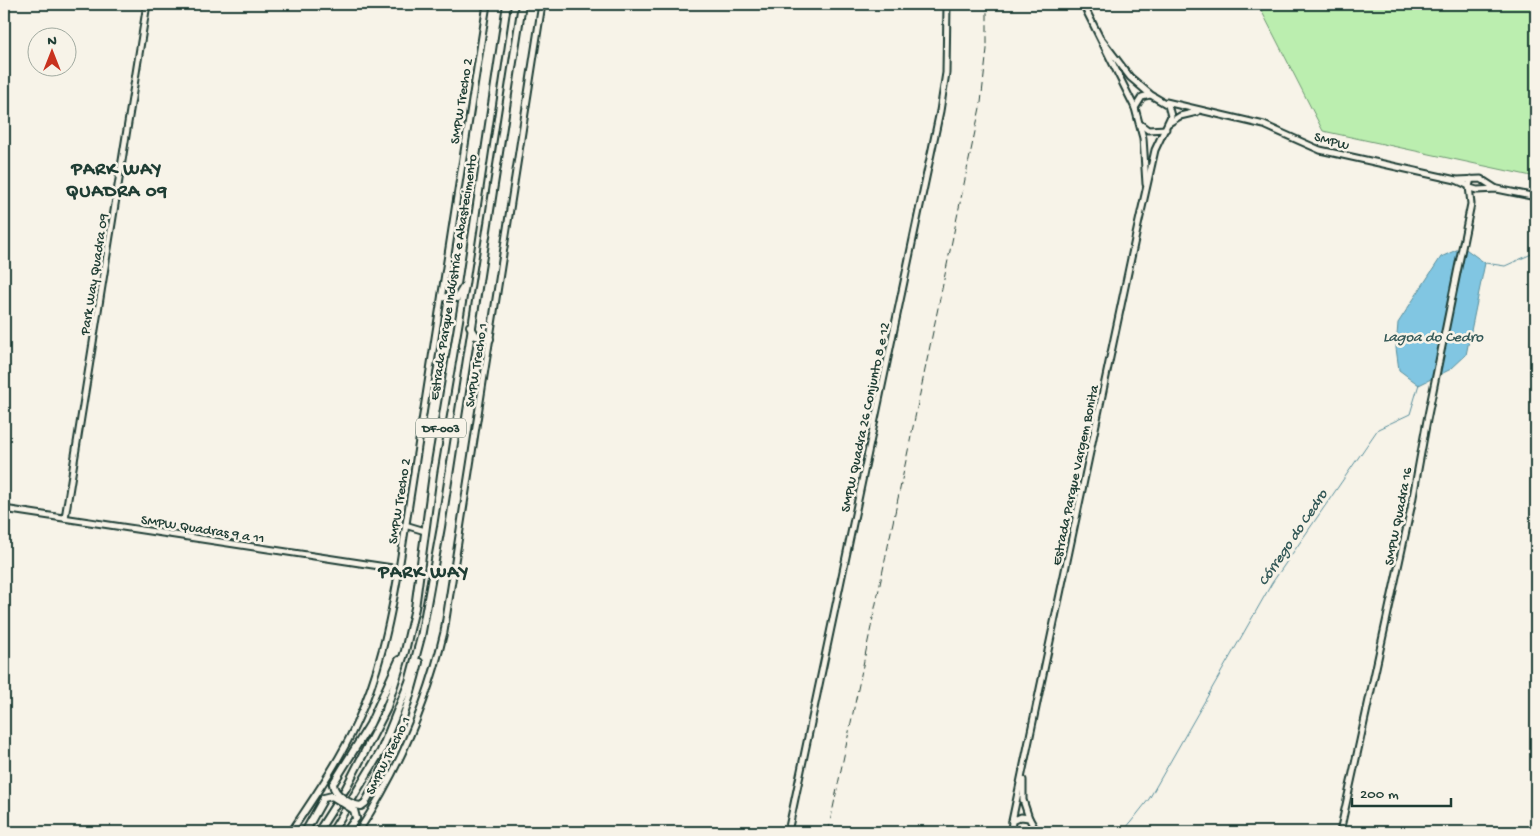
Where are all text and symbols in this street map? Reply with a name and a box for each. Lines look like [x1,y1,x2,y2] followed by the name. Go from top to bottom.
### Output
[28,28,78,78] north arrow
[47,33,57,50] text: N
[447,57,478,145] street label: SMPW Trecho 2
[1312,129,1351,156] street label: SMPW
[427,153,482,402] street label: Estrada Parque Indústria e Abastecimento
[66,159,168,204] district label: PARK WAY QUADRA 09
[77,212,113,337] street label: Park Way Quadra 09
[838,321,895,514] street label: SMPW Quadra 26 Conjunto 8 e 12
[462,322,493,409] street label: SMPW Trecho 1
[1383,329,1484,347] water label: Lagoa do Cedro
[1049,383,1104,567] street label: Estrada Parque Vargem Bonita
[416,418,466,438] road number: DF-003
[385,457,416,545] street label: SMPW Trecho 2
[1382,465,1417,567] street label: SMPW Quadra 16
[1255,486,1333,590] water label: Córrego do Cedro
[140,512,266,549] street label: SMPW Quadras 9 a 11
[378,562,469,585] district label: PARK WAY
[363,714,416,798] street label: SMPW Trecho 1
[1352,776,1451,808] scale bar
[1360,786,1399,804] text: 200 m

